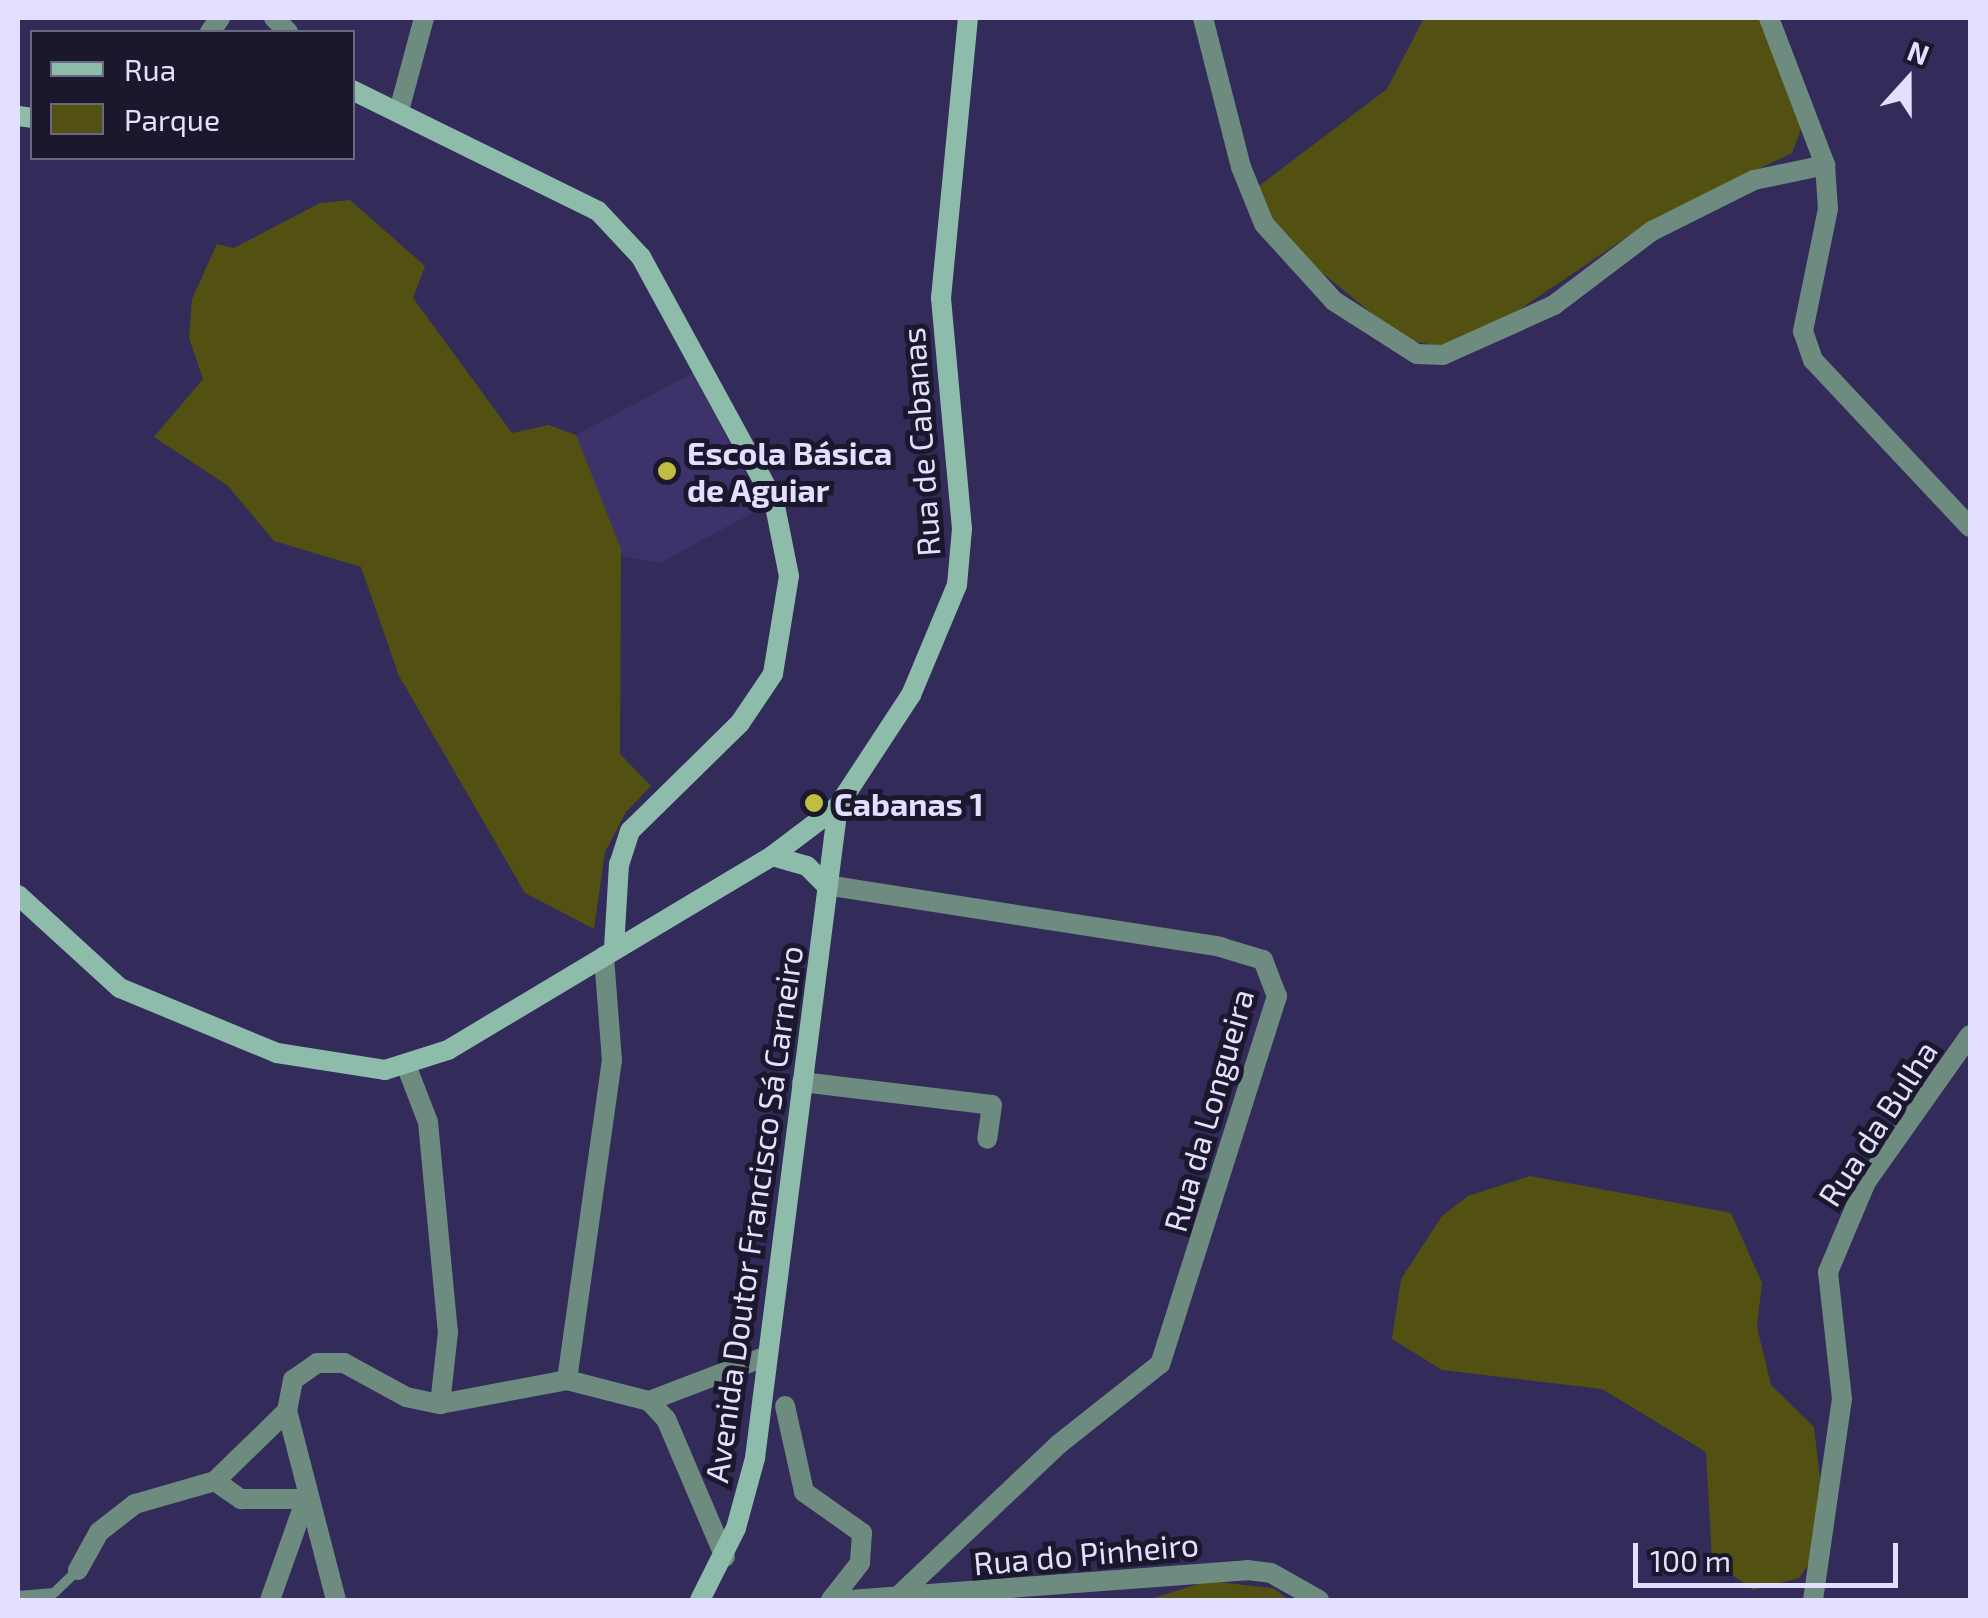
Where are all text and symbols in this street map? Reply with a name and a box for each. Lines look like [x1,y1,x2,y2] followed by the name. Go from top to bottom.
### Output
[30,30,355,160] legend
[1858,30,1958,130] north arrow
[1903,32,1934,71] text: N
[124,51,176,87] text: Rua
[124,101,220,137] text: Parque
[893,326,947,558] street label: Rua de Cabanas
[687,434,892,509] place label: Escola Básica de Aguiar
[656,460,678,482] marker: Escola Básica de Aguiar
[834,784,984,822] place label: Cabanas 1
[803,792,825,814] marker: Cabanas 1
[696,943,810,1485] street label: Avenida Doutor Francisco Sá Carneiro
[1155,984,1261,1236] street label: Rua da Longueira
[1809,1033,1945,1213] street label: Rua da Bulha
[1638,1523,1903,1585] scale bar
[972,1524,1200,1582] street label: Rua do Pinheiro
[1650,1542,1731,1578] text: 100 m

